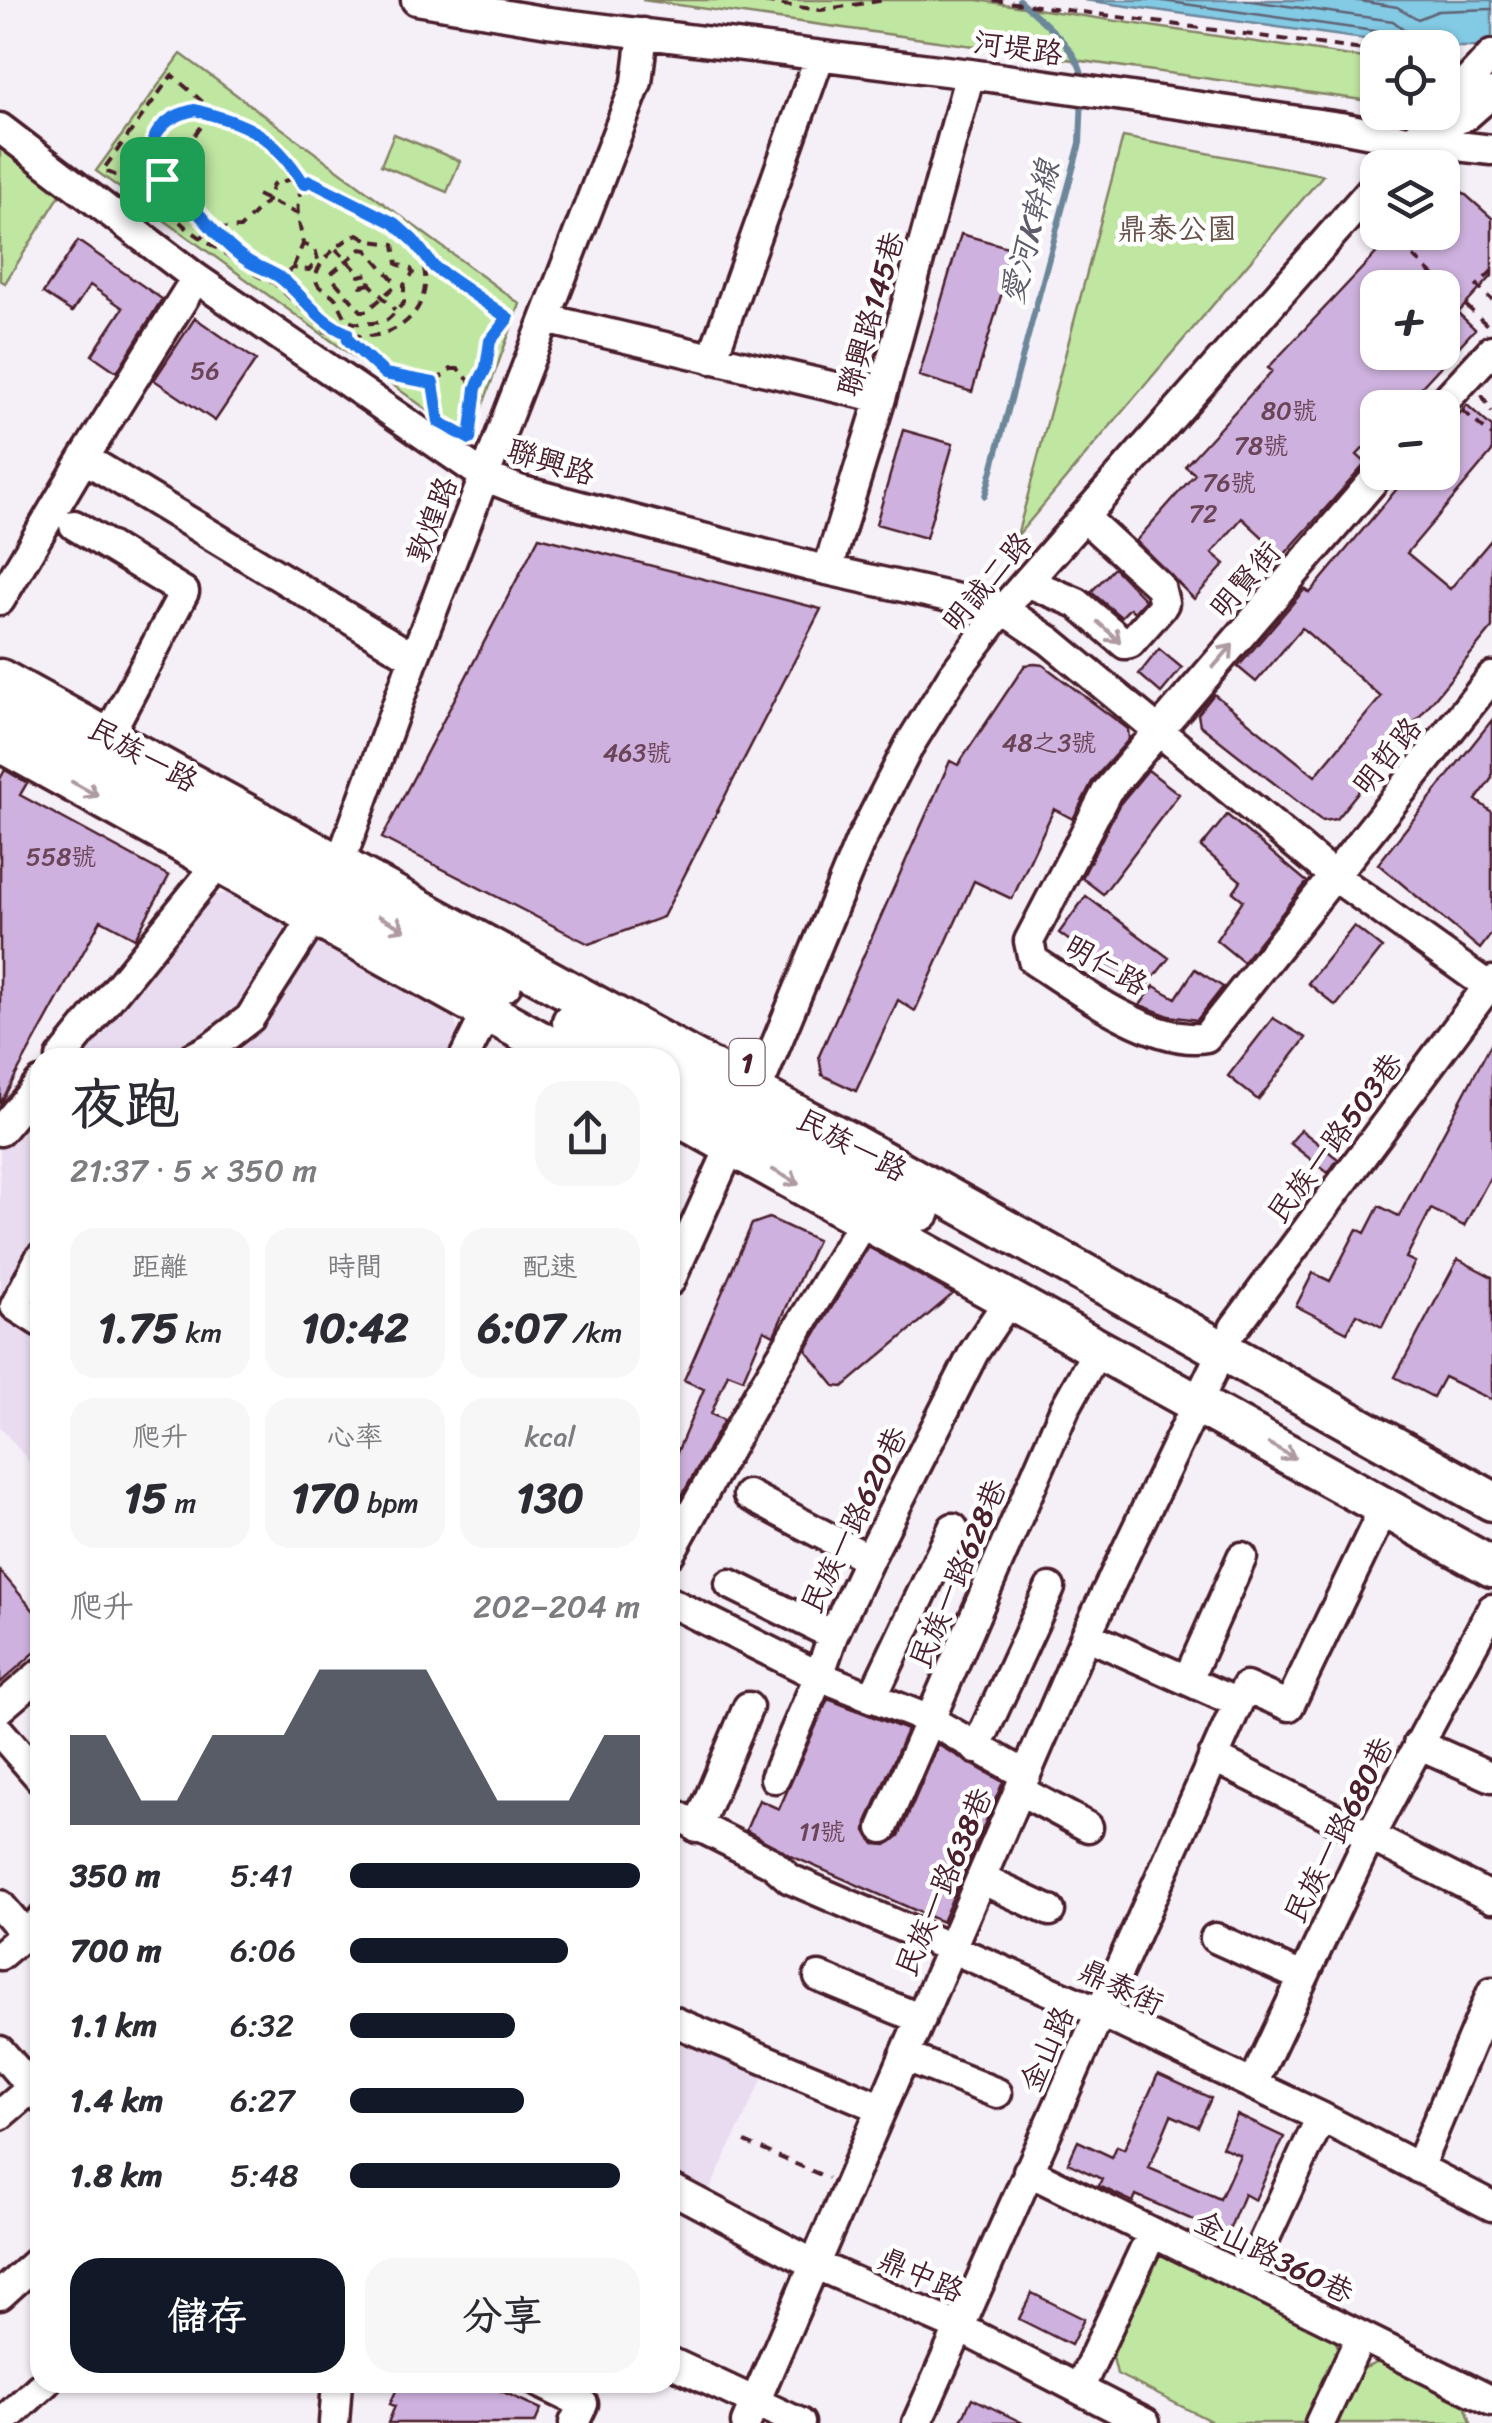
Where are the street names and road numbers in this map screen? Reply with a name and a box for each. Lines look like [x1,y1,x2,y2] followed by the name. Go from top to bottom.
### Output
[970,15,1066,81] street label: 河堤路
[822,225,920,403] street label: 聯興路145巷
[500,423,602,501] street label: 聯興路
[391,468,473,572] street label: 敦煌路
[928,519,1046,645] street label: 明誠二路
[1195,528,1295,632] street label: 明賢街
[77,702,209,808] street label: 民族一路
[1338,704,1436,808] street label: 明哲路
[1054,919,1158,1011] street label: 明仁路
[730,1039,764,1085] road number: 1
[1252,1040,1418,1236] street label: 民族一路503巷
[786,1093,918,1197] street label: 民族一路
[785,1417,923,1623] street label: 民族一路620巷
[894,1470,1022,1678] street label: 民族一路628巷
[1269,1727,1409,1933] street label: 民族一路680巷
[880,1779,1008,1985] street label: 民族一路638巷
[1069,1944,1173,2030] street label: 鼎泰街
[1004,1997,1090,2101] street label: 金山路
[1185,2195,1363,2319] street label: 金山路360巷
[869,2232,973,2318] street label: 鼎中路

